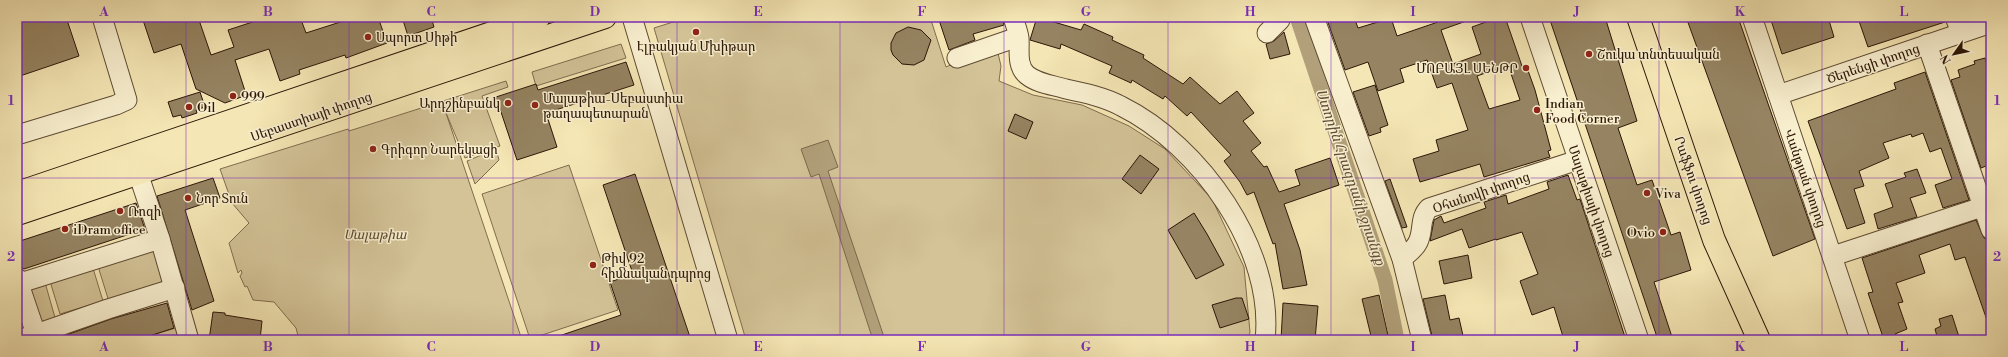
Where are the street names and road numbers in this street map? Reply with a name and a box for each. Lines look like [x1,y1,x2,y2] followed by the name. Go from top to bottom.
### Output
[1825,41,1922,87] street label: Ծերենցի փողոց
[249,89,374,145] street label: Սեբաստիայի փողոց
[1781,127,1829,230] street label: Վանթյան փողոց
[1670,134,1716,227] street label: Րաֆֆու փողոց
[1564,143,1618,259] street label: Մալաթիայի փողոց
[1431,169,1532,217] street label: Օհանովի փողոց

